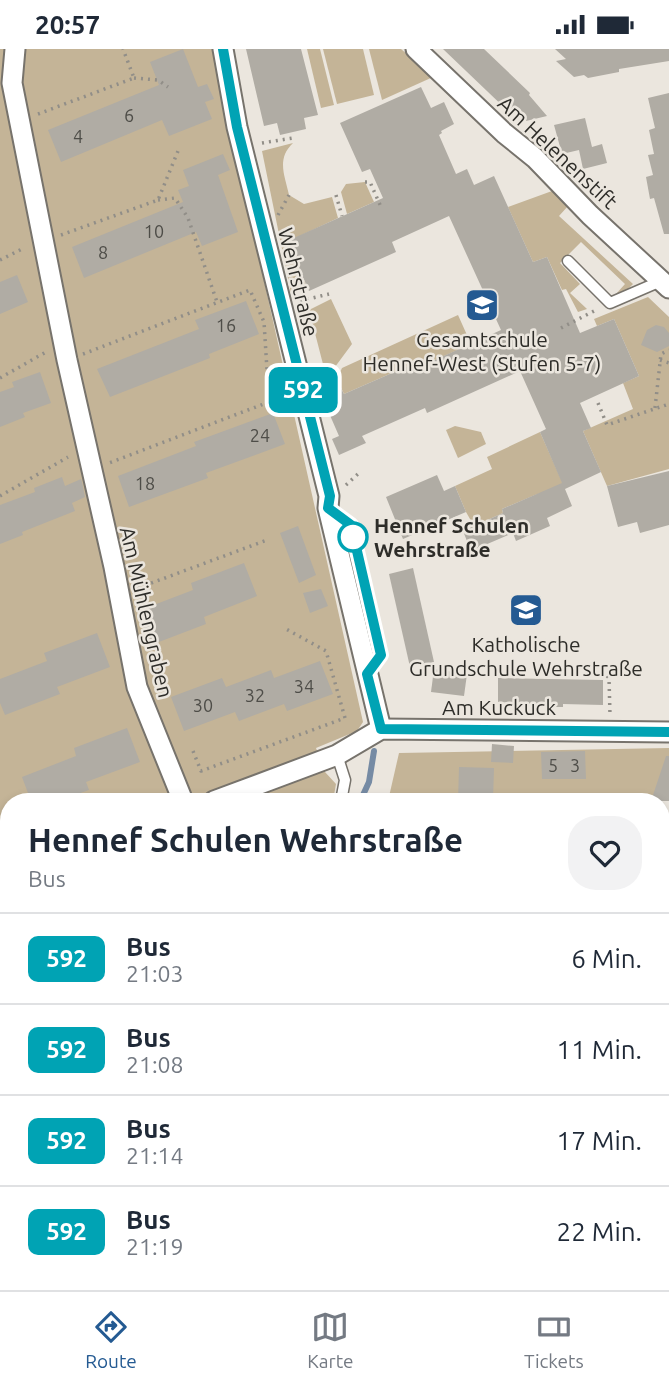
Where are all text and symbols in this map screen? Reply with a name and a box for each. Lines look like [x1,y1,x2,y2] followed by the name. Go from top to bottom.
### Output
[35,10,100,39] text: 20:57
[493,91,623,213] street label: Am Helenenstift
[124,105,134,125] house number: 6
[73,126,83,146] house number: 4
[144,221,164,241] house number: 10
[274,225,324,339] street label: Wehrstraße
[98,242,108,262] house number: 8
[463,286,501,324] school or university icon: Gesamtschule Hennef-West (Stufen 5-7)
[216,315,236,335] house number: 16
[363,327,601,375] place label: Gesamtschule Hennef-West (Stufen 5-7)
[263,367,343,413] line badge: 592
[283,376,323,403] text: 592
[250,425,270,445] house number: 24
[135,473,155,493] house number: 18
[374,513,529,561] place label: Hennef Schulen Wehrstraße
[338,522,368,552] marker: Hennef Schulen Wehrstraße
[116,524,178,700] street label: Am Mühlengraben
[507,591,545,629] school or university icon: Katholische Grundschule Wehrstraße
[409,632,643,680] place label: Katholische Grundschule Wehrstraße
[294,676,314,696] house number: 34
[245,685,265,705] house number: 32
[193,695,213,715] house number: 30
[442,695,556,719] street label: Am Kuckuck
[548,755,558,775] house number: 5
[570,755,580,775] house number: 3
[568,816,642,890] button: heart
[28,821,463,858] text: Hennef Schulen Wehrstraße
[28,866,66,891] text: Bus
[126,932,171,961] text: Bus
[571,944,642,973] text: 6 Min.
[46,945,87,972] text: 592
[126,961,184,986] text: 21:03
[126,1023,171,1052] text: Bus
[557,1035,642,1064] text: 11 Min.
[46,1036,87,1063] text: 592
[126,1052,184,1077] text: 21:08
[126,1114,171,1143] text: Bus
[557,1126,642,1155] text: 17 Min.
[46,1127,87,1154] text: 592
[126,1143,184,1168] text: 21:14
[126,1205,171,1234] text: Bus
[557,1217,642,1246] text: 22 Min.
[46,1218,87,1245] text: 592
[126,1234,184,1259] text: 21:19
[85,1308,137,1372] tab: Route
[307,1308,354,1372] tab: Karte
[524,1308,584,1372] tab: Tickets

